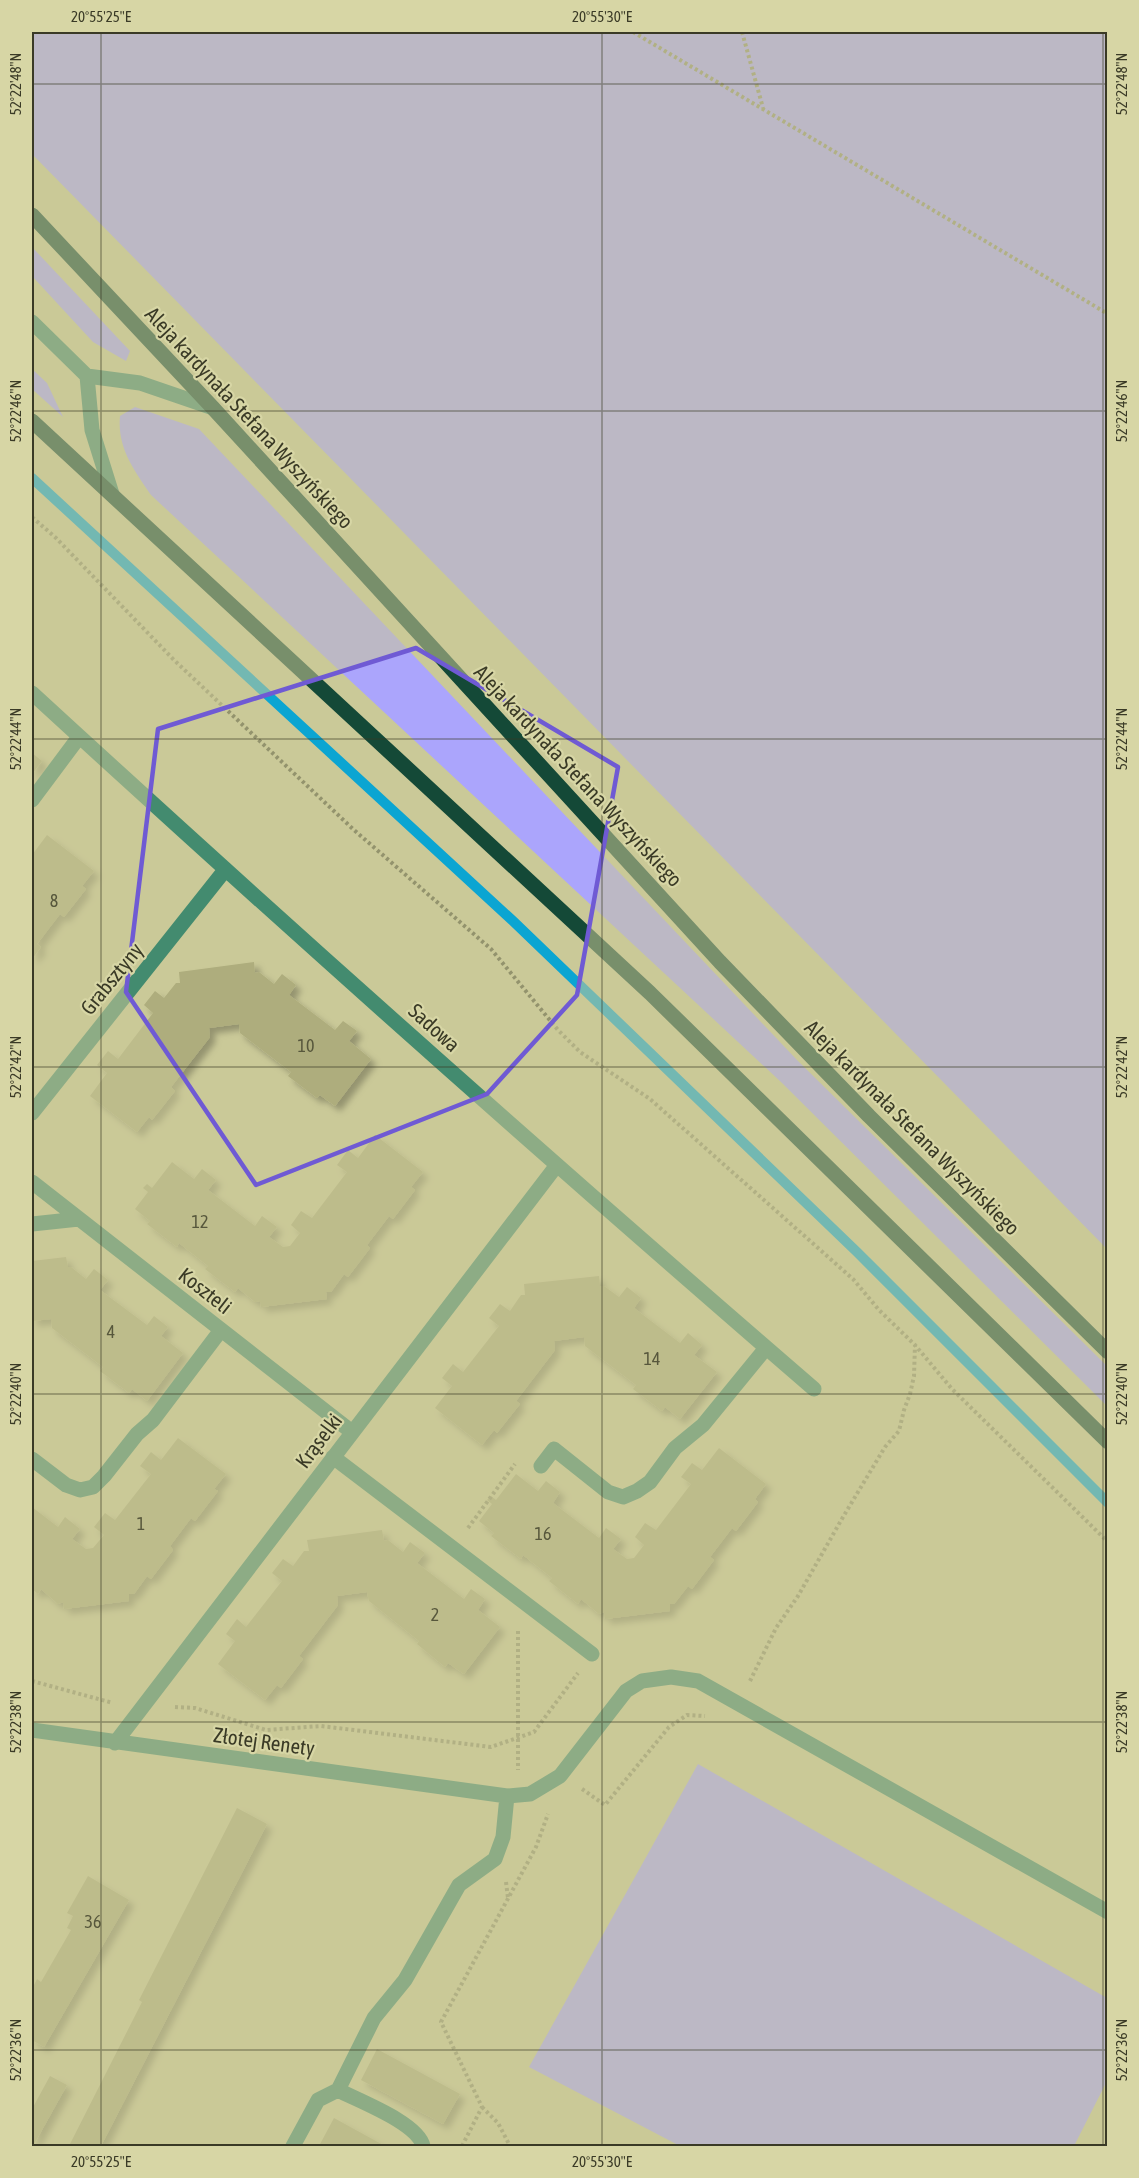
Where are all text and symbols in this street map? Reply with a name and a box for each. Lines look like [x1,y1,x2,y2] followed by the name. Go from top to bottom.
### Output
[71,8,132,25] text: 20°55'25"E
[572,8,633,25] text: 20°55'30"E
[7,53,24,115] text: 52°22'48"N
[1113,53,1130,115] text: 52°22'48"N
[141,302,359,533] street label: Aleja kardynała Stefana Wyszyńskiego
[7,380,24,442] text: 52°22'46"N
[1113,380,1130,442] text: 52°22'46"N
[470,660,688,891] street label: Aleja kardynała Stefana Wyszyńskiego
[7,708,24,770] text: 52°22'44"N
[1113,708,1130,770] text: 52°22'44"N
[50,890,58,911] house number: 8
[75,937,148,1019] street label: Grabsztyny
[404,998,465,1056] street label: Sadowa
[800,1015,1025,1240] street label: Aleja kardynała Stefana Wyszyńskiego
[298,1035,314,1056] house number: 10
[7,1036,24,1098] text: 52°22'42"N
[1113,1036,1130,1098] text: 52°22'42"N
[192,1211,208,1232] house number: 12
[174,1262,237,1318] street label: Koszteli
[107,1321,115,1342] house number: 4
[644,1348,660,1369] house number: 14
[7,1363,24,1425] text: 52°22'40"N
[1113,1363,1130,1425] text: 52°22'40"N
[290,1408,346,1472] street label: Krąselki
[137,1513,145,1534] house number: 1
[535,1523,551,1544] house number: 16
[431,1604,439,1625] house number: 2
[7,1691,24,1753] text: 52°22'38"N
[1113,1691,1130,1753] text: 52°22'38"N
[212,1722,317,1760] street label: Złotej Renety
[85,1911,101,1932] house number: 36
[7,2019,24,2081] text: 52°22'36"N
[1113,2019,1130,2081] text: 52°22'36"N
[71,2153,132,2170] text: 20°55'25"E
[572,2153,633,2170] text: 20°55'30"E

